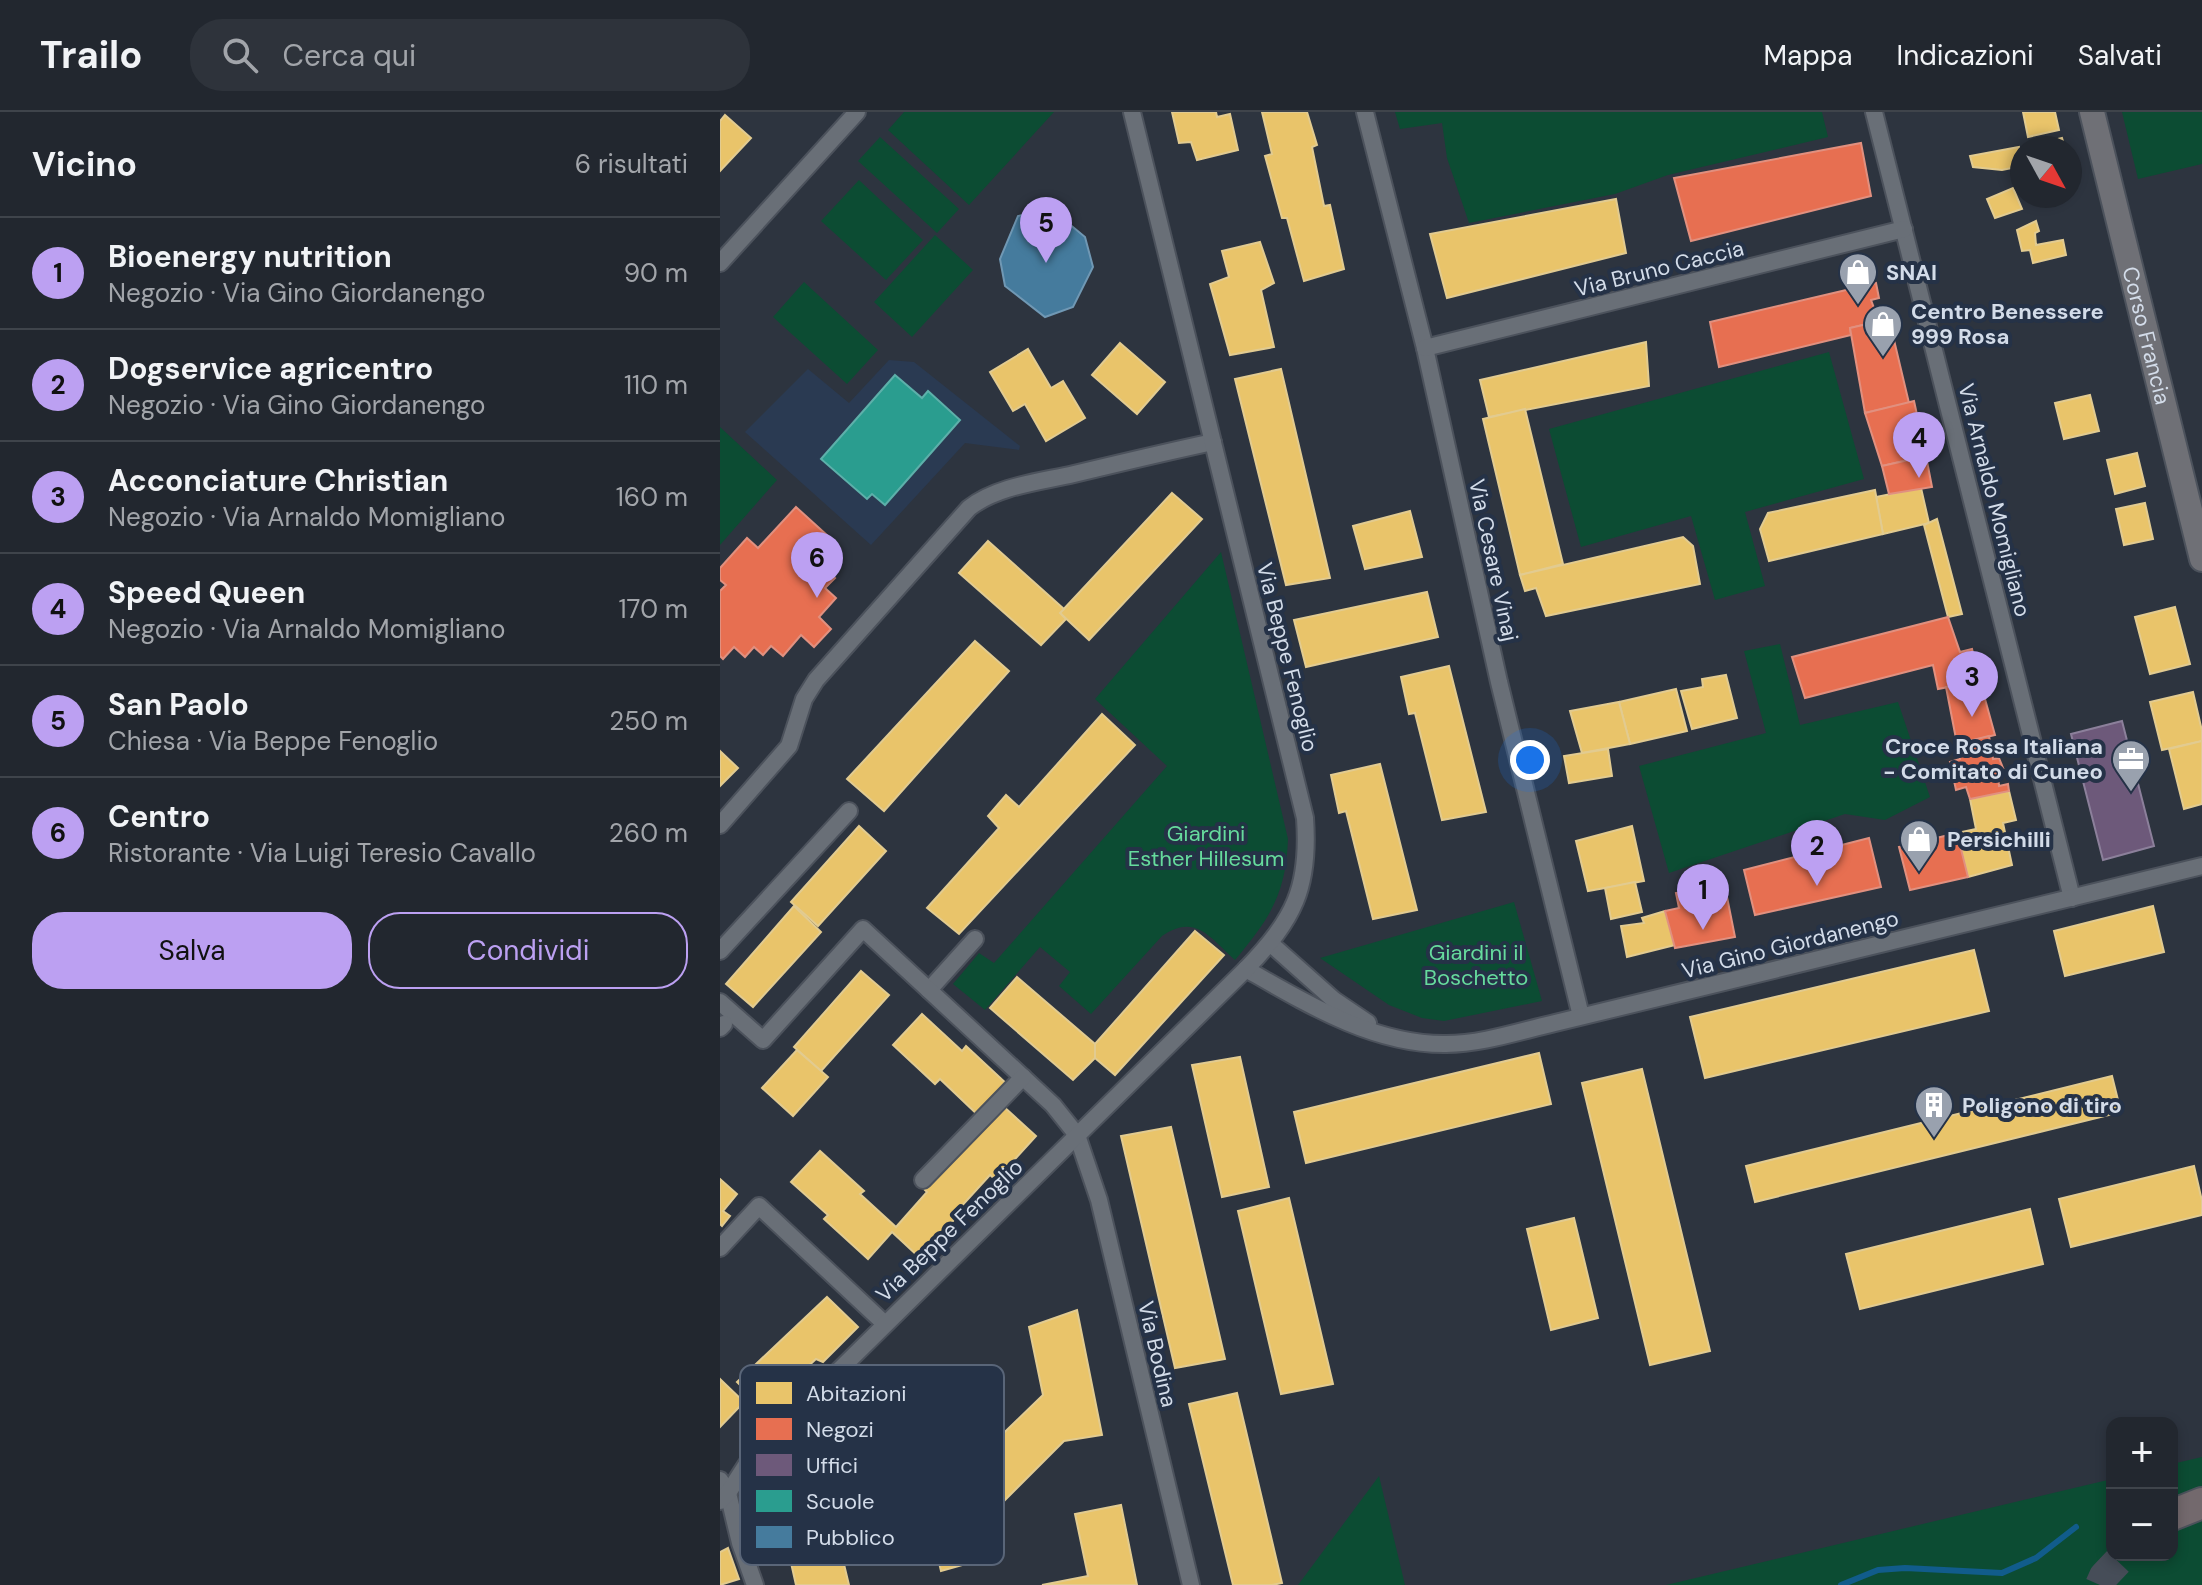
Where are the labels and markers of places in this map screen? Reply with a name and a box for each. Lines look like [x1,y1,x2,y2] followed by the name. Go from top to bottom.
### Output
[1020,197,1072,263] pin: 5
[1837,251,1879,306] shop icon: SNAI
[1886,258,1937,287] place label: SNAI
[1911,297,2104,351] place label: Centro Benessere 999 Rosa
[1862,303,1904,358] shop icon: Centro Benessere 999 Rosa
[1893,412,1945,478] pin: 4
[791,532,843,598] pin: 6
[1946,651,1998,717] pin: 3
[1883,732,2103,786] place label: Croce Rossa Italiana - Comitato di Cuneo
[2110,738,2152,793] office icon: Croce Rossa Italiana - Comitato di Cuneo
[1898,818,1940,873] shop icon: Persichilli
[1791,820,1843,886] pin: 2
[1947,825,2051,854] place label: Persichilli
[1677,864,1729,930] pin: 1
[1913,1084,1955,1139] building icon: Poligono di tiro
[1962,1091,2122,1120] place label: Poligono di tiro

